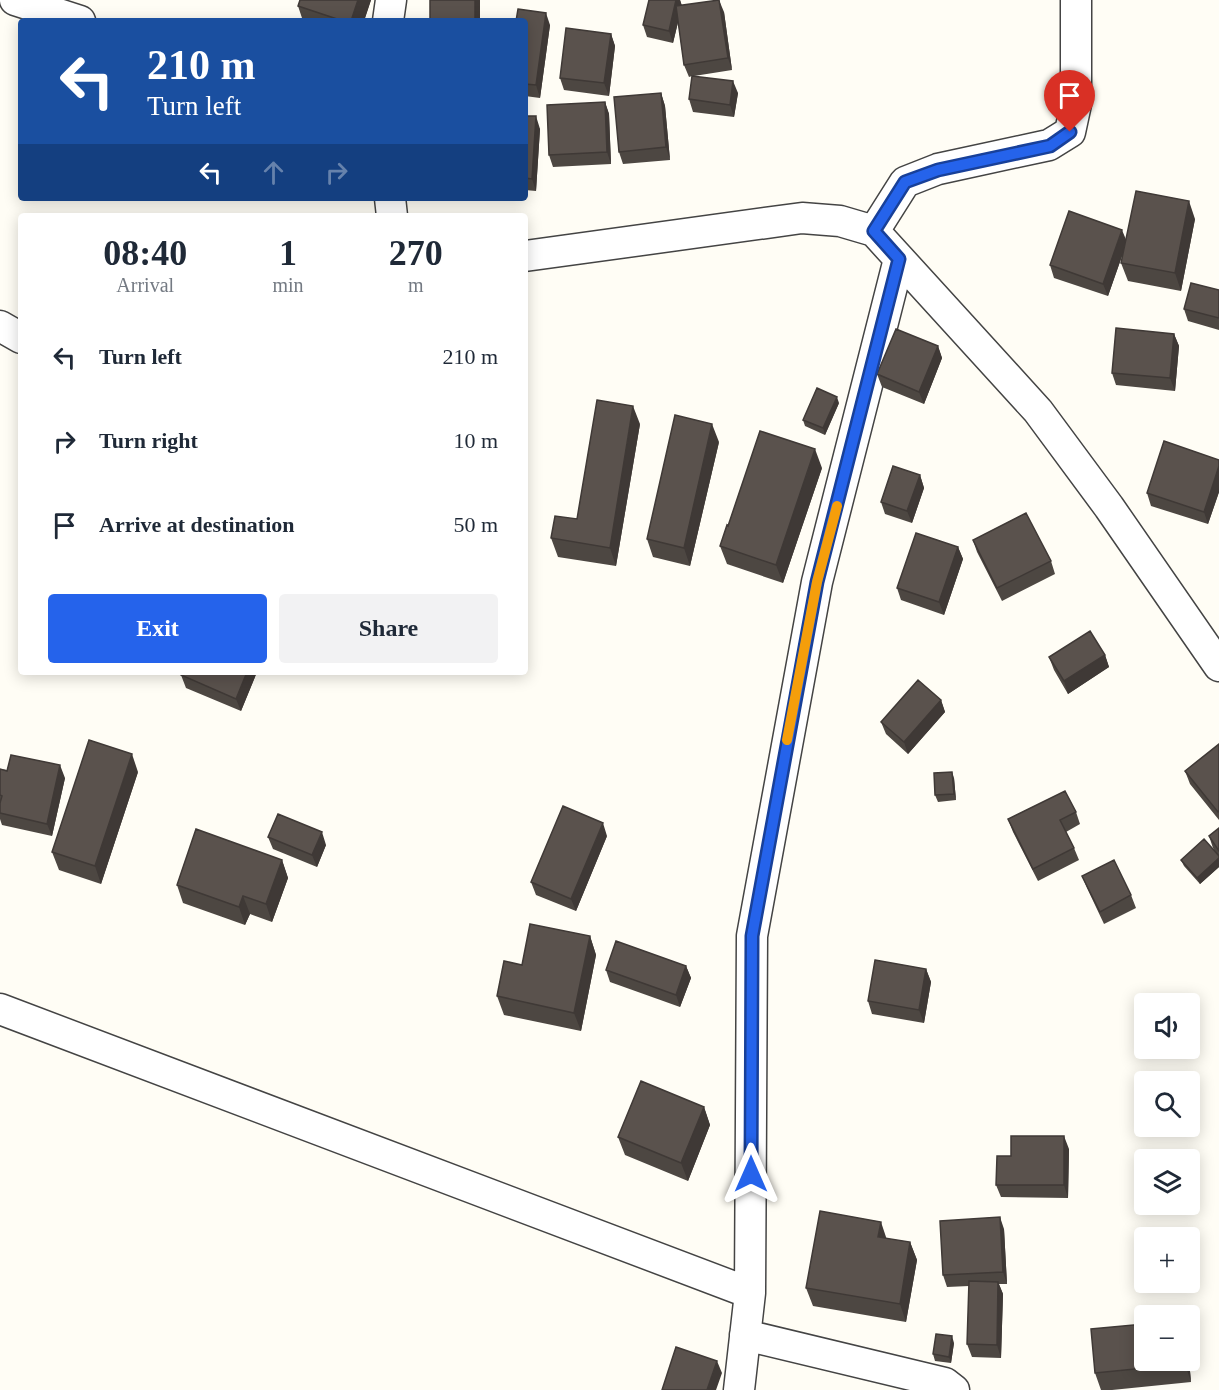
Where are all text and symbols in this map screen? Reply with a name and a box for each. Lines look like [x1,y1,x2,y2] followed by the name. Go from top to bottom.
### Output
[48,42,126,120] icon: left
[147,42,256,88] text: 210 m
[1044,70,1095,132] pin
[1053,79,1086,112] icon: arrive
[147,91,241,121] text: Turn left
[194,156,227,189] icon: left
[257,156,290,189] icon: ahead
[320,156,353,189] icon: right
[103,233,187,273] text: 08:40
[279,233,297,273] text: 1
[389,233,443,273] text: 270
[116,274,174,296] text: Arrival
[272,274,304,296] text: min
[408,274,424,296] text: m
[48,341,81,374] icon: left
[99,344,182,369] text: Turn left
[442,344,498,369] text: 210 m
[48,425,81,458] icon: right
[99,428,198,453] text: Turn right
[453,428,498,453] text: 10 m
[48,509,81,542] icon: arrive
[99,512,295,537] text: Arrive at destination
[453,512,498,537] text: 50 m
[48,594,267,663] button: Exit
[279,594,498,663] button: Share
[1134,993,1200,1371] map controls
[1134,993,1200,1059] button: sound
[1134,1071,1200,1137] button: search
[719,1142,783,1206] position arrow
[1134,1149,1200,1215] button: layers
[1134,1227,1200,1293] button: +
[1134,1305,1200,1371] button: −

